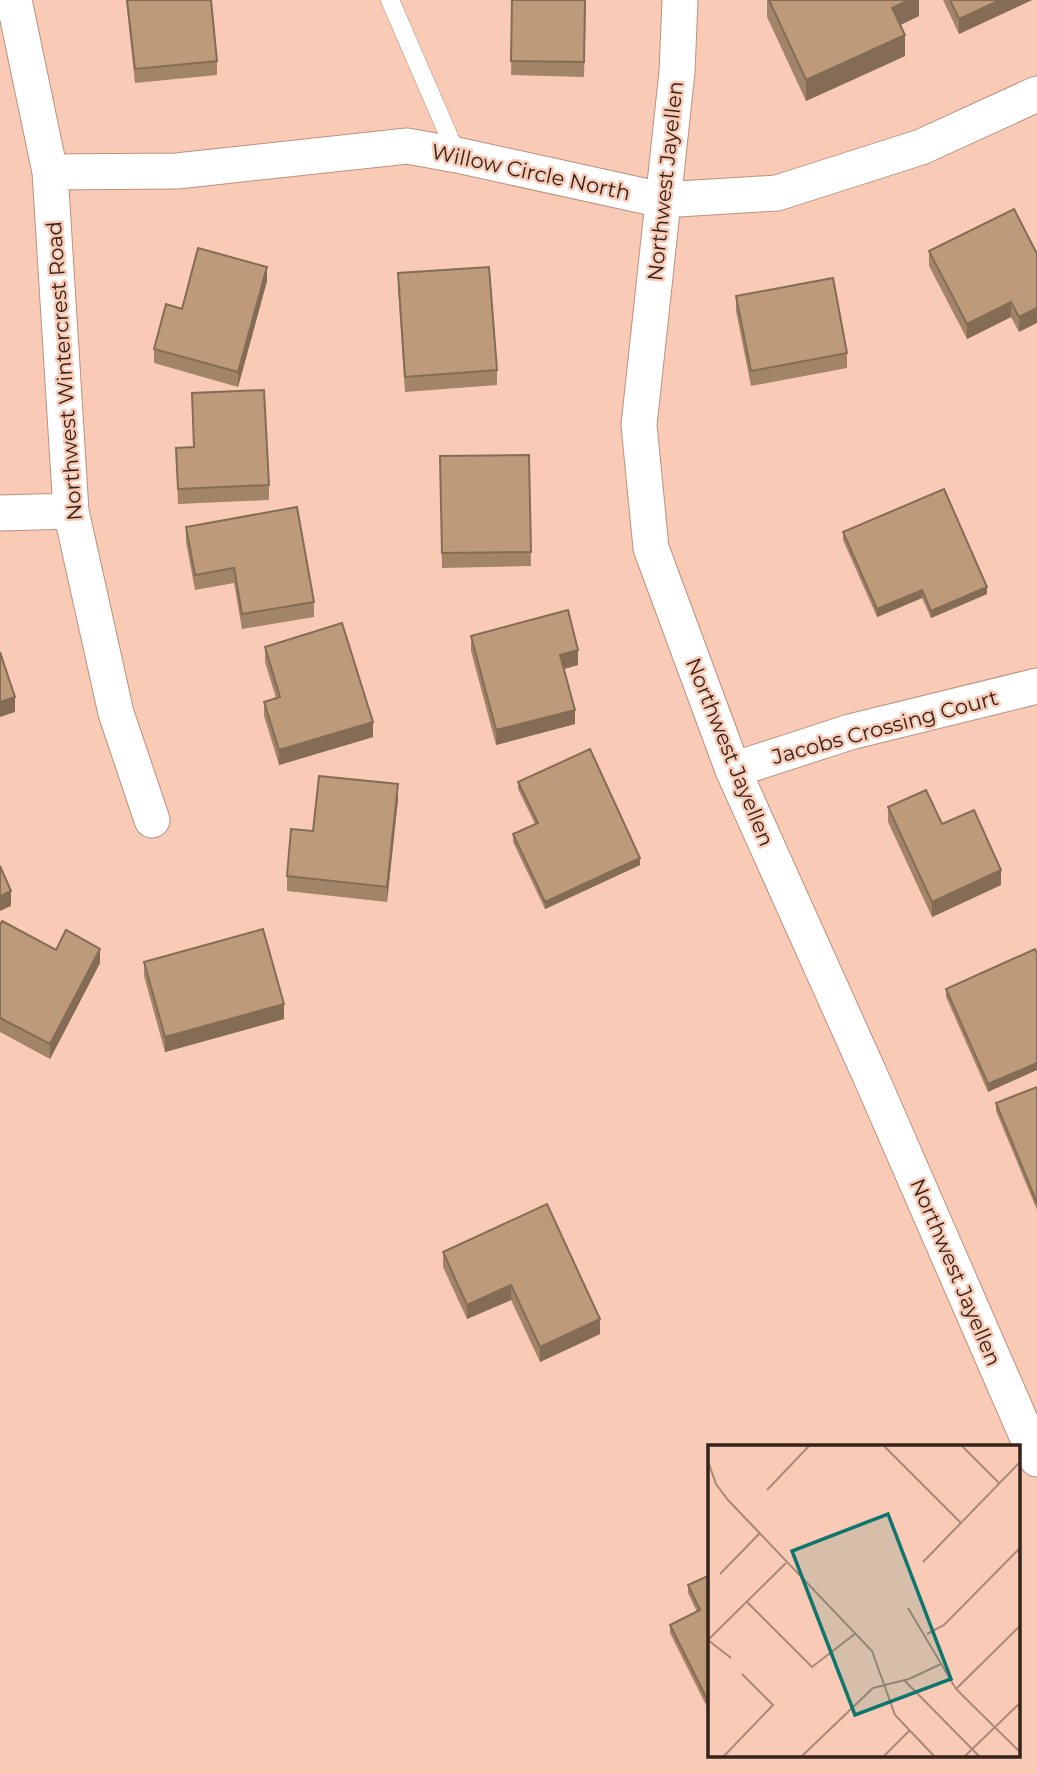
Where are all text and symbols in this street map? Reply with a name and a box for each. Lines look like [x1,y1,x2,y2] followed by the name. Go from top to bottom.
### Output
[642,80,688,282] street label: Northwest Jayellen
[429,139,633,205] street label: Willow Circle North
[41,220,87,522] street label: Northwest Wintercrest Road
[681,654,779,850] street label: Northwest Jayellen
[768,685,1001,769] street label: Jacobs Crossing Court
[905,1175,1007,1369] street label: Northwest Jayellen
[708,1445,1020,1756] inset map

